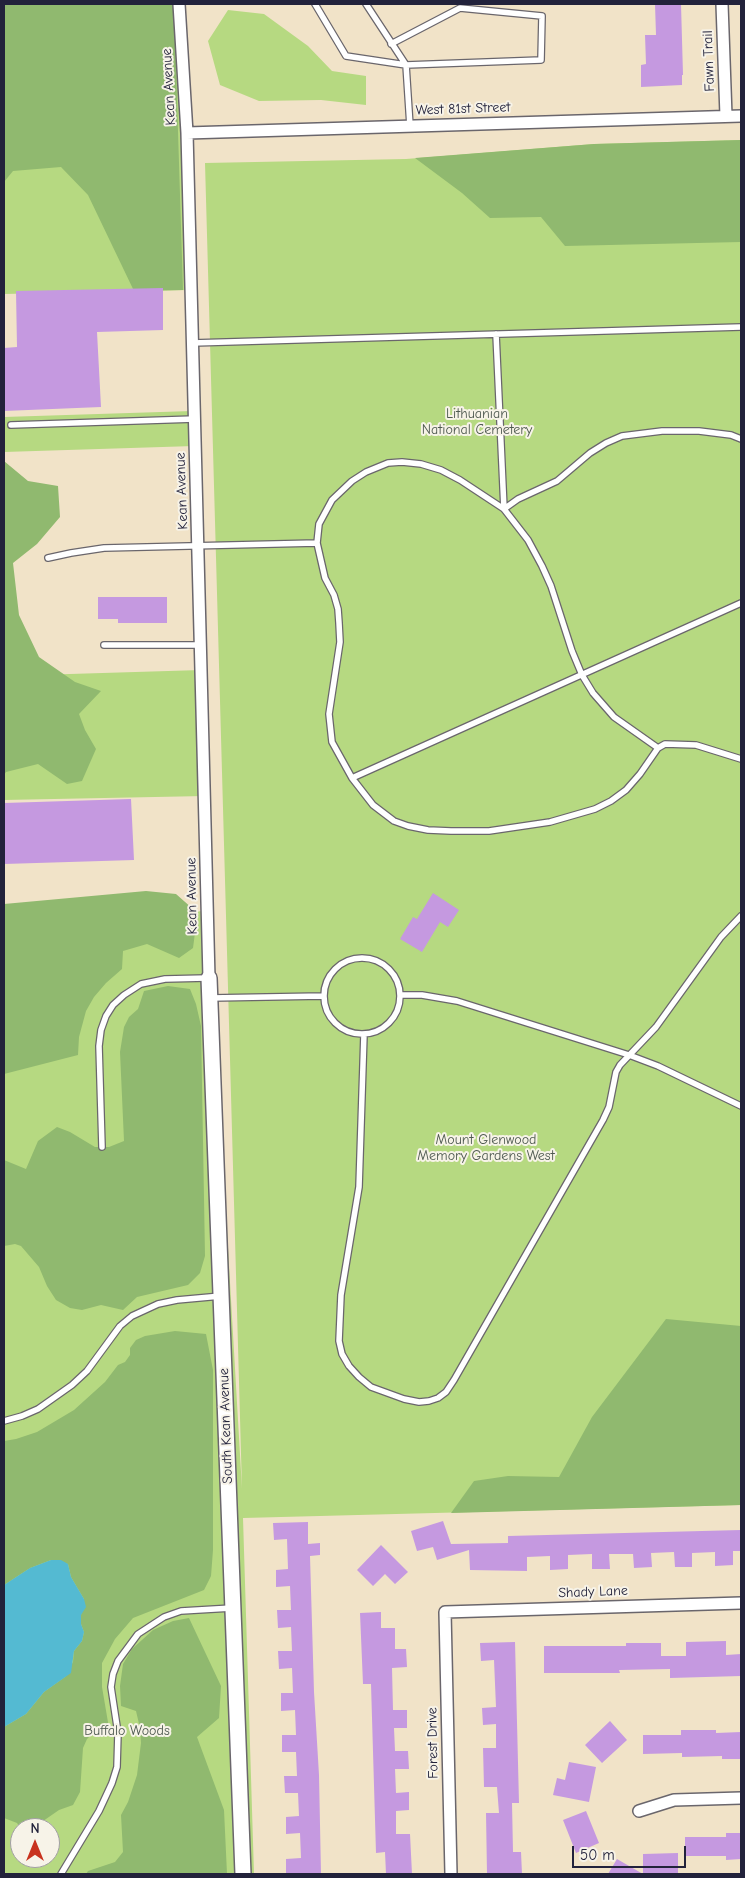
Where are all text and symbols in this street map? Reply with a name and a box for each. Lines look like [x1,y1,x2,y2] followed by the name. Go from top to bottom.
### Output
[700,30,718,92] street label: Fawn Trail
[159,48,179,126] street label: Kean Avenue
[415,99,511,119] street label: West 81st Street
[422,406,532,438] park label: Lithuanian National Cemetery
[172,452,192,530] street label: Kean Avenue
[183,857,201,935] street label: Kean Avenue
[417,1132,555,1164] park label: Mount Glenwood Memory Gardens West
[216,1368,236,1484] street label: South Kean Avenue
[558,1582,628,1602] street label: Shady Lane
[424,1707,442,1779] street label: Forest Drive
[84,1723,170,1739] park label: Buffalo Woods
[10,1818,60,1868] north arrow
[30,1820,40,1837] text: N
[575,1836,689,1868] scale bar
[580,1846,615,1864] text: 50 m

